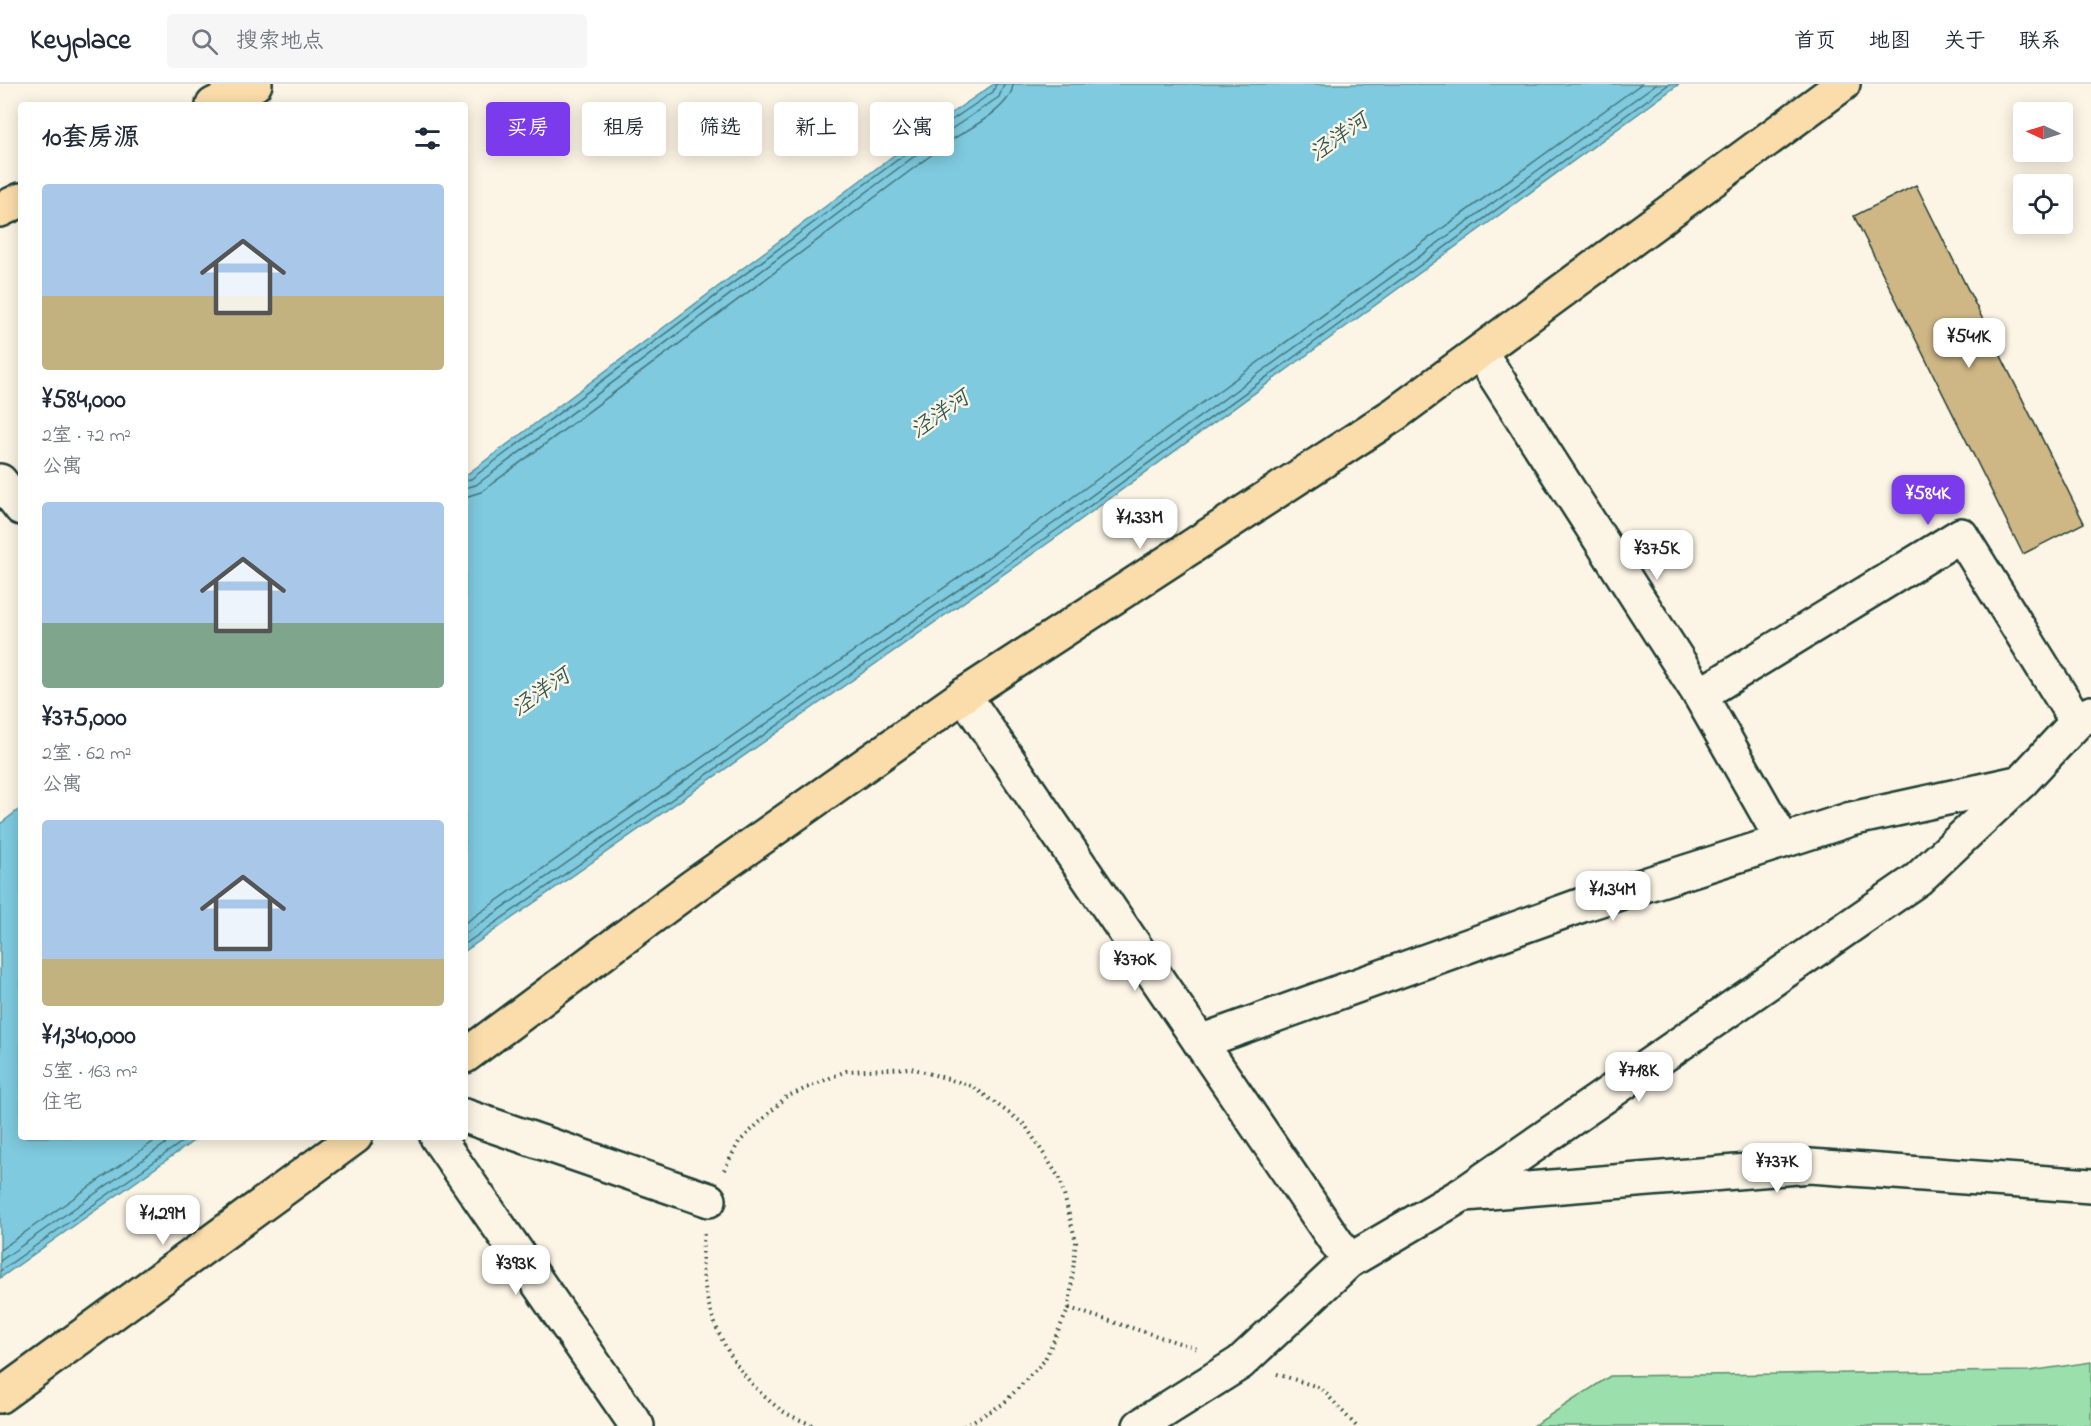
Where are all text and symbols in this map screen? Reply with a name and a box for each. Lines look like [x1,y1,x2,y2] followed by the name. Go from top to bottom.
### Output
[167,14,587,68] search box
[30,21,131,62] text: Keyplace
[188,25,221,58] icon: search
[236,26,324,58] text: 搜索地点
[1794,27,1836,57] text: 首页
[1869,27,1911,57] text: 地图
[1944,27,1986,57] text: 关于
[2019,27,2061,57] text: 联系
[486,102,570,156] chip: 买房
[582,102,666,156] chip: 租房
[678,102,762,156] chip: 筛选
[774,102,858,156] chip: 新上
[870,102,954,156] chip: 公寓
[2013,102,2073,162] north arrow
[2013,102,2073,234] map controls
[1304,105,1378,170] water label: 泾洋河
[42,120,140,158] text: 10套房源
[411,122,444,155] icon: filters
[2013,174,2073,234] button: locate
[189,223,297,331] icon: home
[1927,318,2011,369] pin: ¥541K
[1947,323,1991,352] text: ¥541K
[42,382,126,420] text: ¥584,000
[905,382,979,447] water label: 泾洋河
[42,422,131,451] text: 2室 · 72 m²
[42,453,82,482] text: 公寓
[1886,475,1970,526] pin: ¥584K
[1906,480,1950,509] text: ¥584K
[1091,499,1189,550] pin: ¥1.33M
[1117,504,1163,533] text: ¥1.33M
[1615,530,1699,581] pin: ¥375K
[1634,535,1680,564] text: ¥375K
[189,541,297,649] icon: home
[506,660,580,725] water label: 泾洋河
[42,700,127,738] text: ¥375,000
[42,740,131,769] text: 2室 · 62 m²
[42,771,82,800] text: 公寓
[189,859,297,967] icon: home
[1564,871,1662,922] pin: ¥1.34M
[1590,876,1636,905] text: ¥1.34M
[1093,941,1177,992] pin: ¥370K
[1114,946,1156,975] text: ¥370K
[42,1018,136,1056] text: ¥1,340,000
[1597,1052,1681,1103] pin: ¥718K
[1619,1057,1659,1086] text: ¥718K
[42,1058,138,1087] text: 5室 · 163 m²
[42,1089,82,1118] text: 住宅
[1735,1143,1819,1194] pin: ¥737K
[1756,1148,1798,1177] text: ¥737K
[114,1195,212,1246] pin: ¥1.29M
[140,1200,186,1229] text: ¥1.29M
[474,1245,558,1296] pin: ¥393K
[496,1250,536,1279] text: ¥393K

